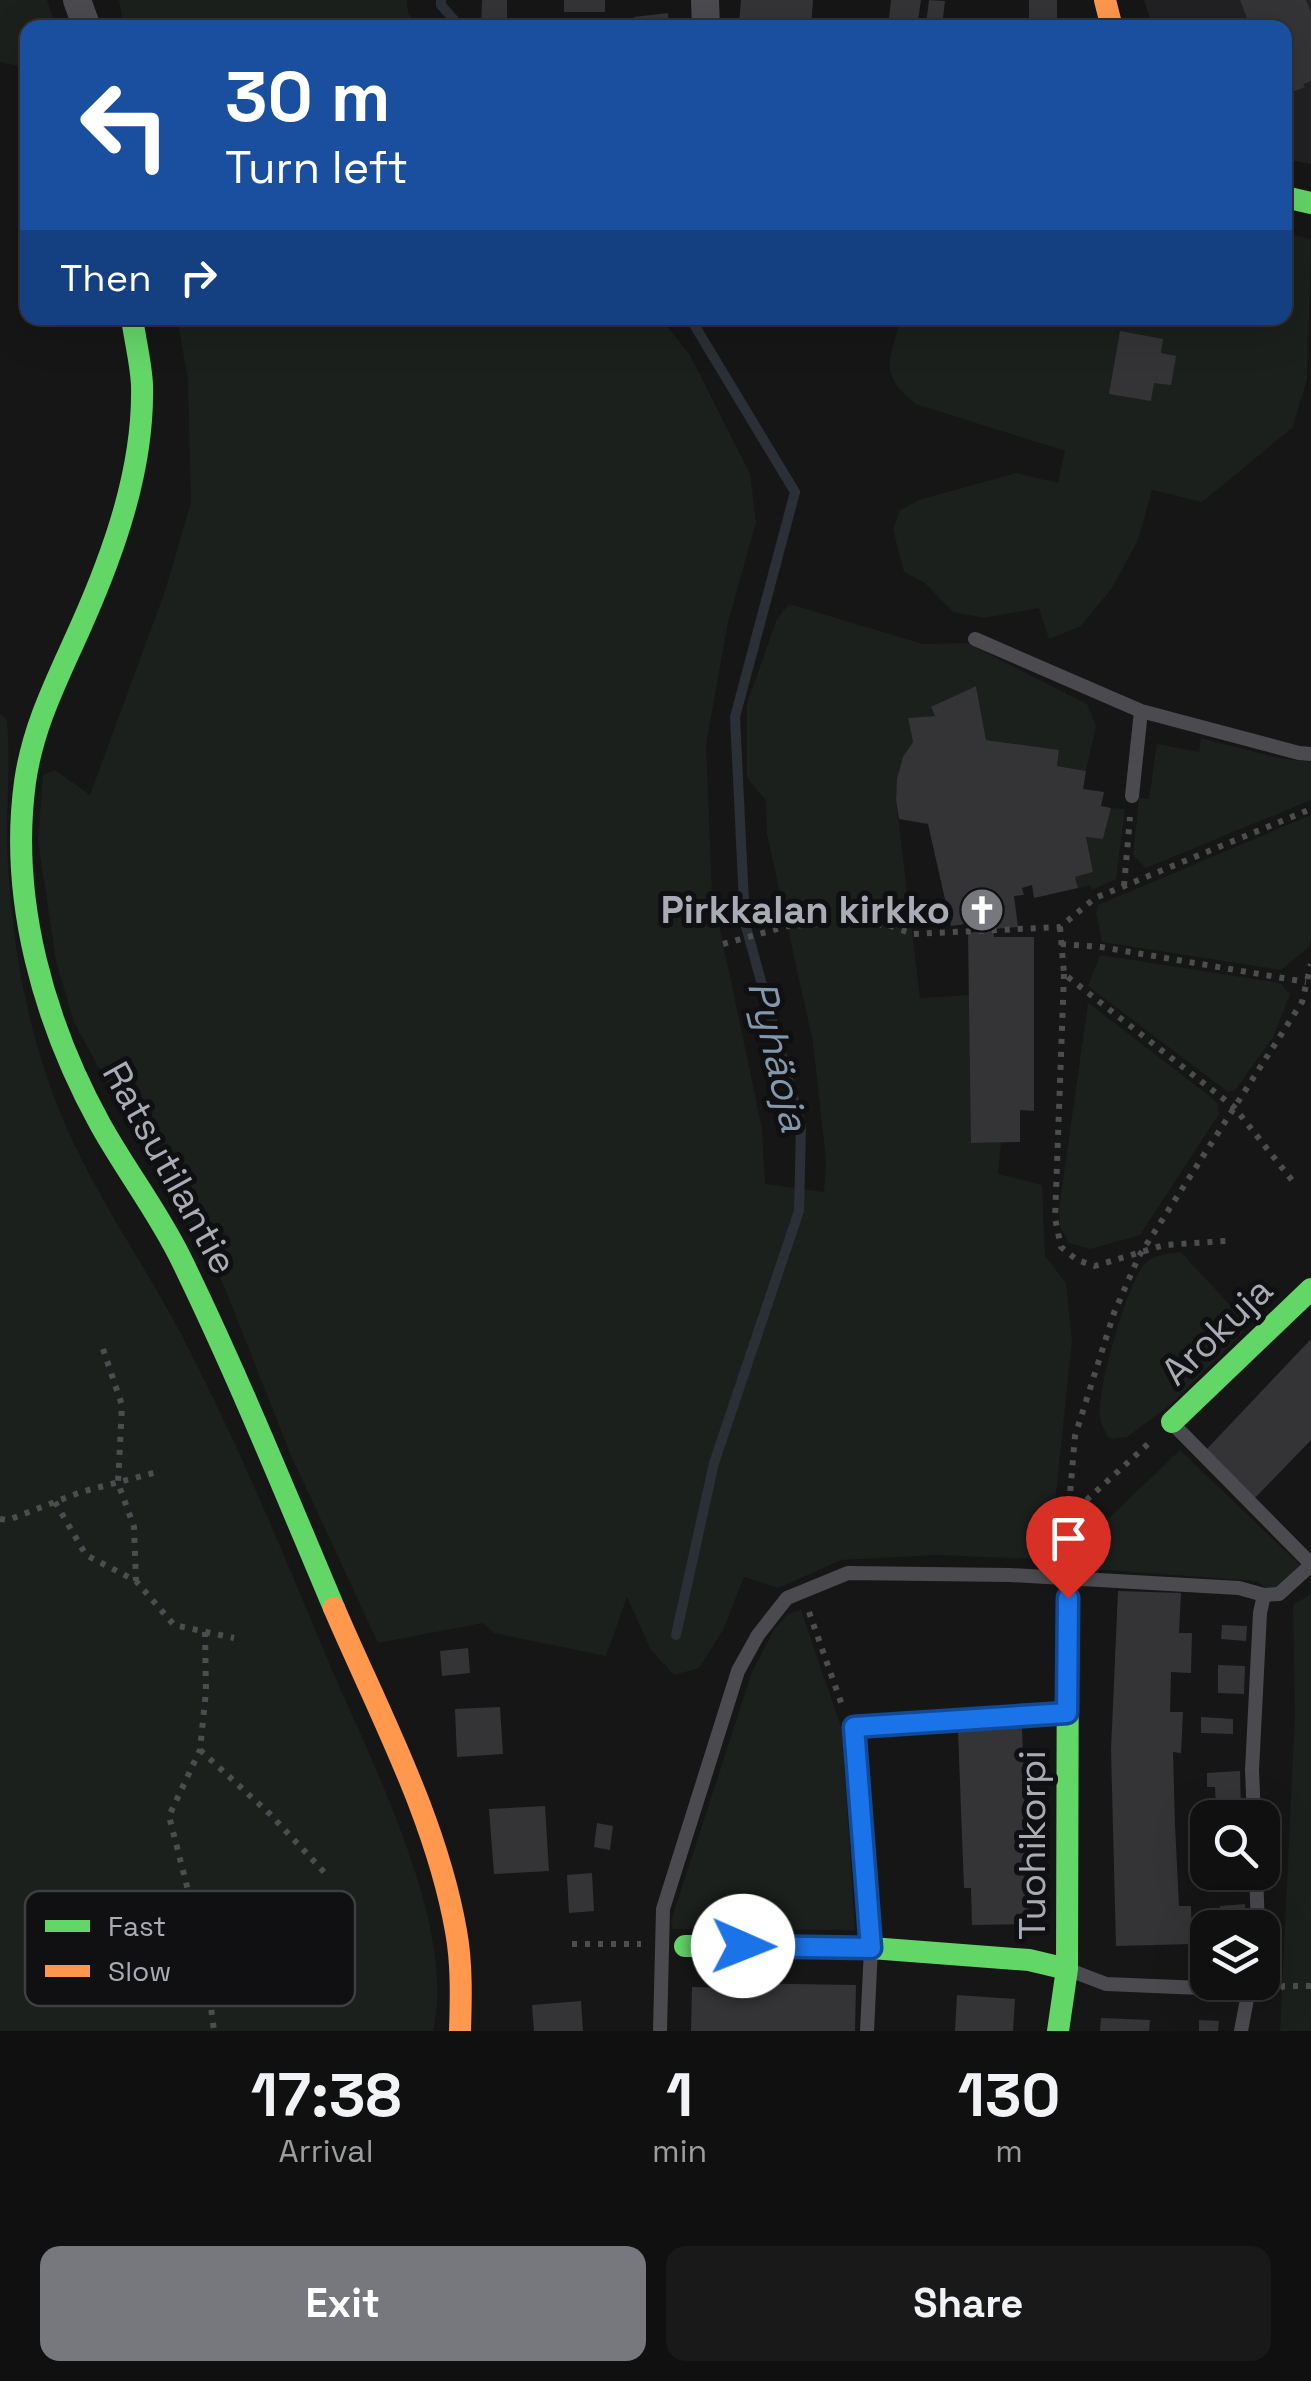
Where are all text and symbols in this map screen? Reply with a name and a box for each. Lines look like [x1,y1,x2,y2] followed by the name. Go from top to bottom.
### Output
[225,52,390,141] text: 30 m
[60,60,190,190] icon: left
[225,139,408,196] text: Turn left
[171,250,226,305] icon: right
[60,254,151,302] text: Then
[661,886,950,934] place label: Pirkkalan kirkko
[959,887,1005,933] church icon: Pirkkalan kirkko
[736,976,820,1137] water label: Pyhäoja
[92,1053,248,1283] street label: Ratsutilantie
[1151,1266,1283,1396] street label: Arokuja
[1026,1496,1111,1599] pin
[1041,1511,1096,1566] icon: arrive
[1008,1750,1056,1940] street label: Tuohikorpi
[1190,1800,1280,2000] map controls
[1190,1800,1280,1890] button: search
[25,1891,355,2006] legend
[691,1894,795,1998] position arrow
[108,1908,166,1944] text: Fast
[1190,1910,1280,2000] button: layers
[108,1953,171,1989] text: Slow
[251,2057,401,2134] text: 17:38
[666,2057,693,2134] text: 1
[958,2057,1060,2134] text: 130
[278,2131,374,2171] text: Arrival
[652,2131,707,2171] text: min
[995,2131,1023,2171] text: m
[40,2246,646,2361] button: Exit
[666,2246,1271,2361] button: Share

